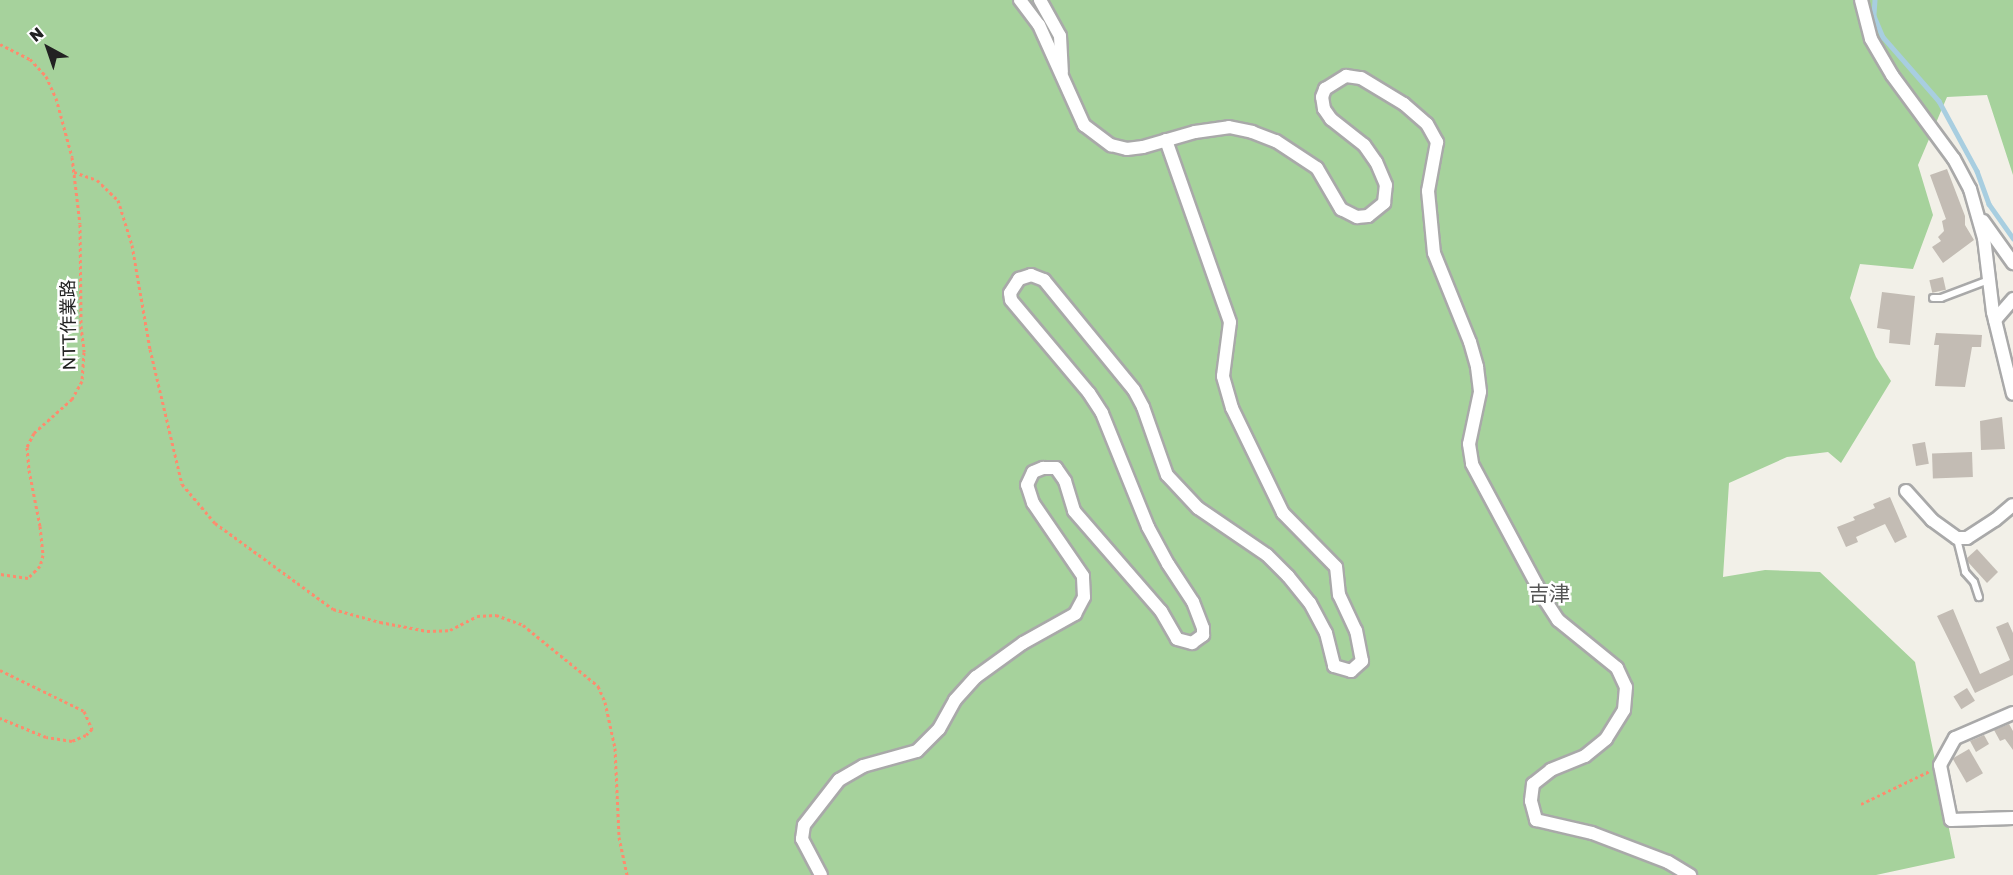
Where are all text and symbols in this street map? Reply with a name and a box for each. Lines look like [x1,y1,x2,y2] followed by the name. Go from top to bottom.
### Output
[18,18,78,78] north arrow
[25,23,48,46] text: N
[56,279,80,371] street label: NTT作業路
[1528,580,1570,606] district label: 吉津

